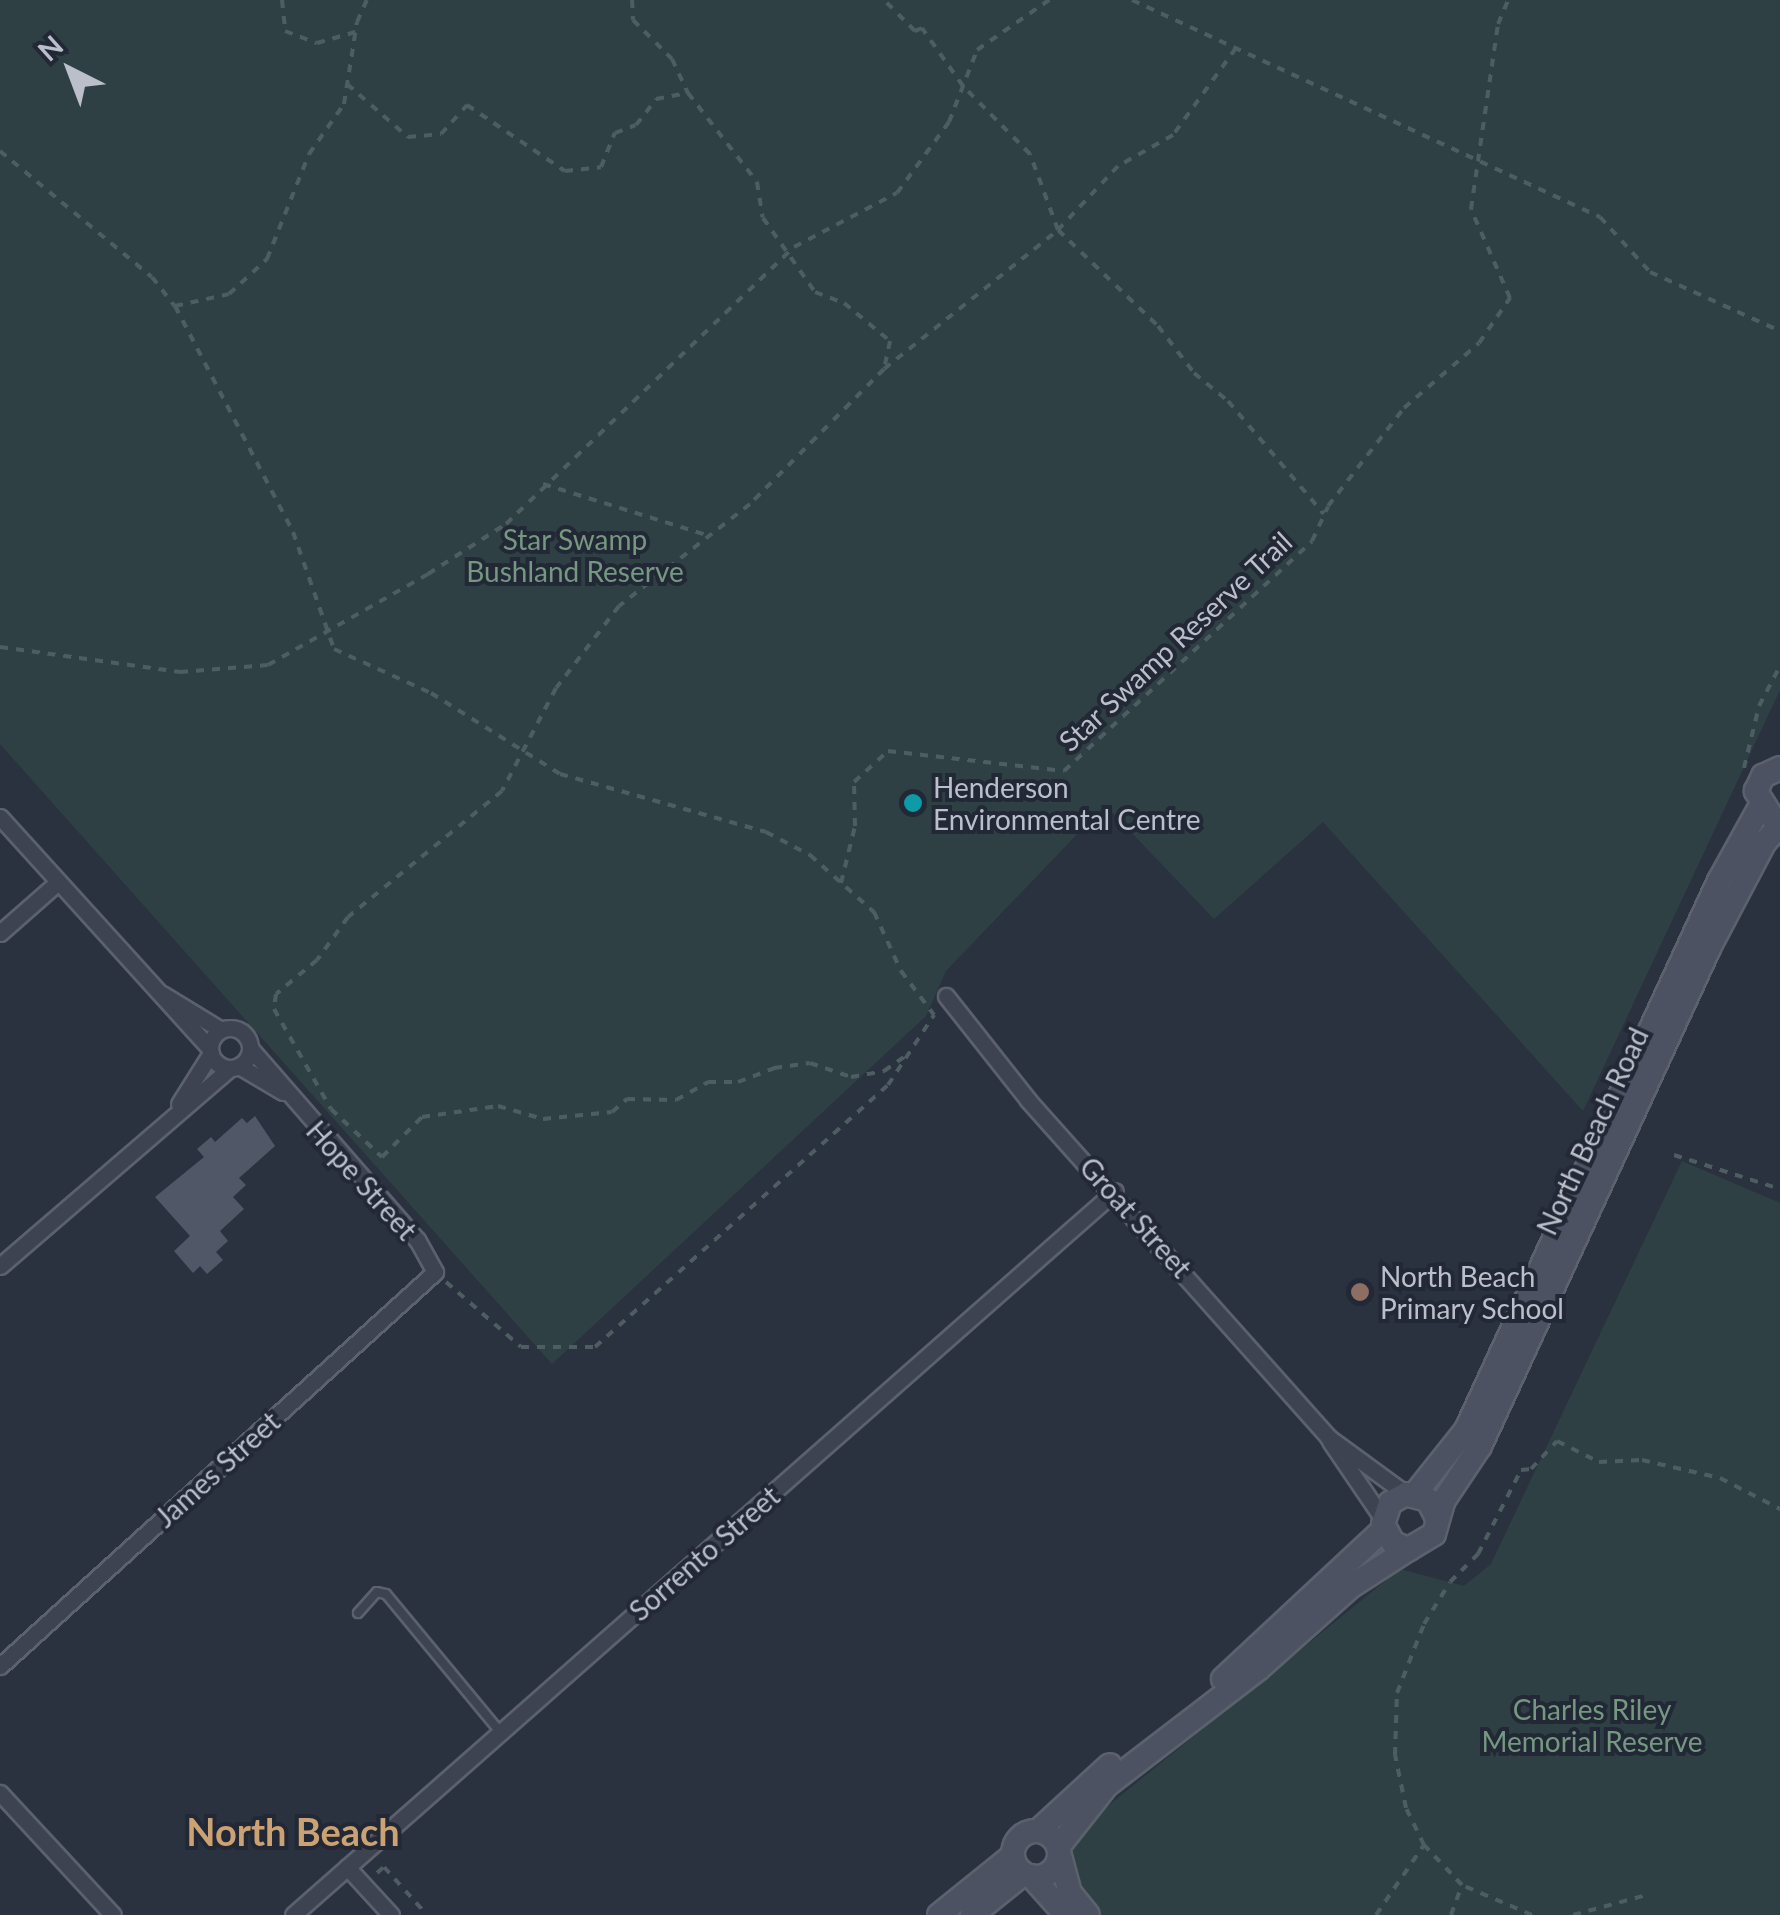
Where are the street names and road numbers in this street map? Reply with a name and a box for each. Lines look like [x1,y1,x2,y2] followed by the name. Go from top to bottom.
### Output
[1051,524,1299,758] street label: Star Swamp Reserve Trail
[1529,1022,1655,1240] street label: North Beach Road
[300,1114,424,1246] street label: Hope Street
[1073,1150,1199,1284] street label: Groat Street
[148,1404,286,1534] street label: James Street
[622,1479,786,1627] street label: Sorrento Street

